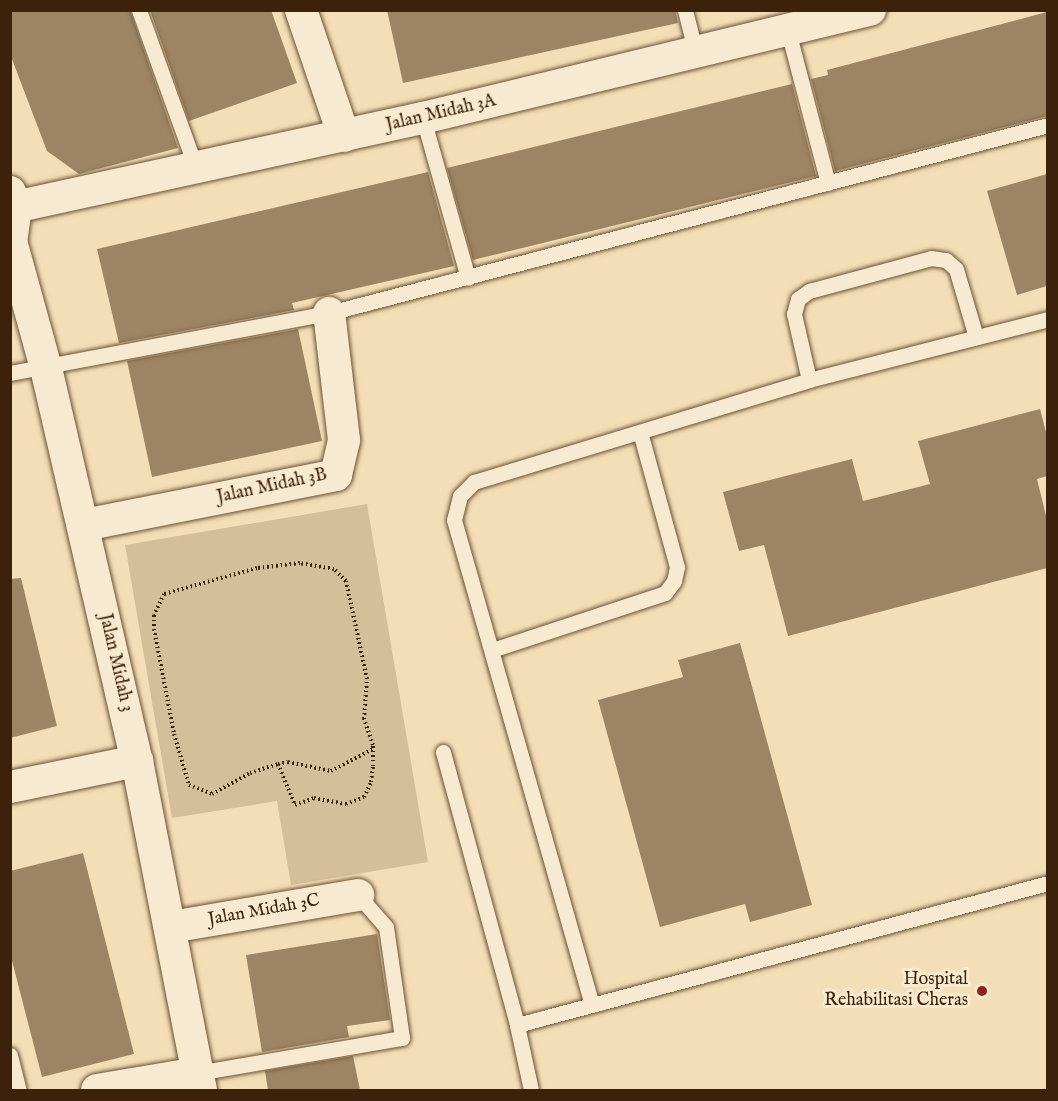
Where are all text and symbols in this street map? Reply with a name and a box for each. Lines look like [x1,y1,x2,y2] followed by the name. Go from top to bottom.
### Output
[384,91,498,137] street label: Jalan Midah 3A
[215,465,329,509] street label: Jalan Midah 3B
[93,612,137,714] street label: Jalan Midah 3
[206,891,322,931] street label: Jalan Midah 3C
[824,970,968,1012] place label: Hospital Rehabilitasi Cheras
[973,982,991,1000] marker: Hospital Rehabilitasi Cheras

